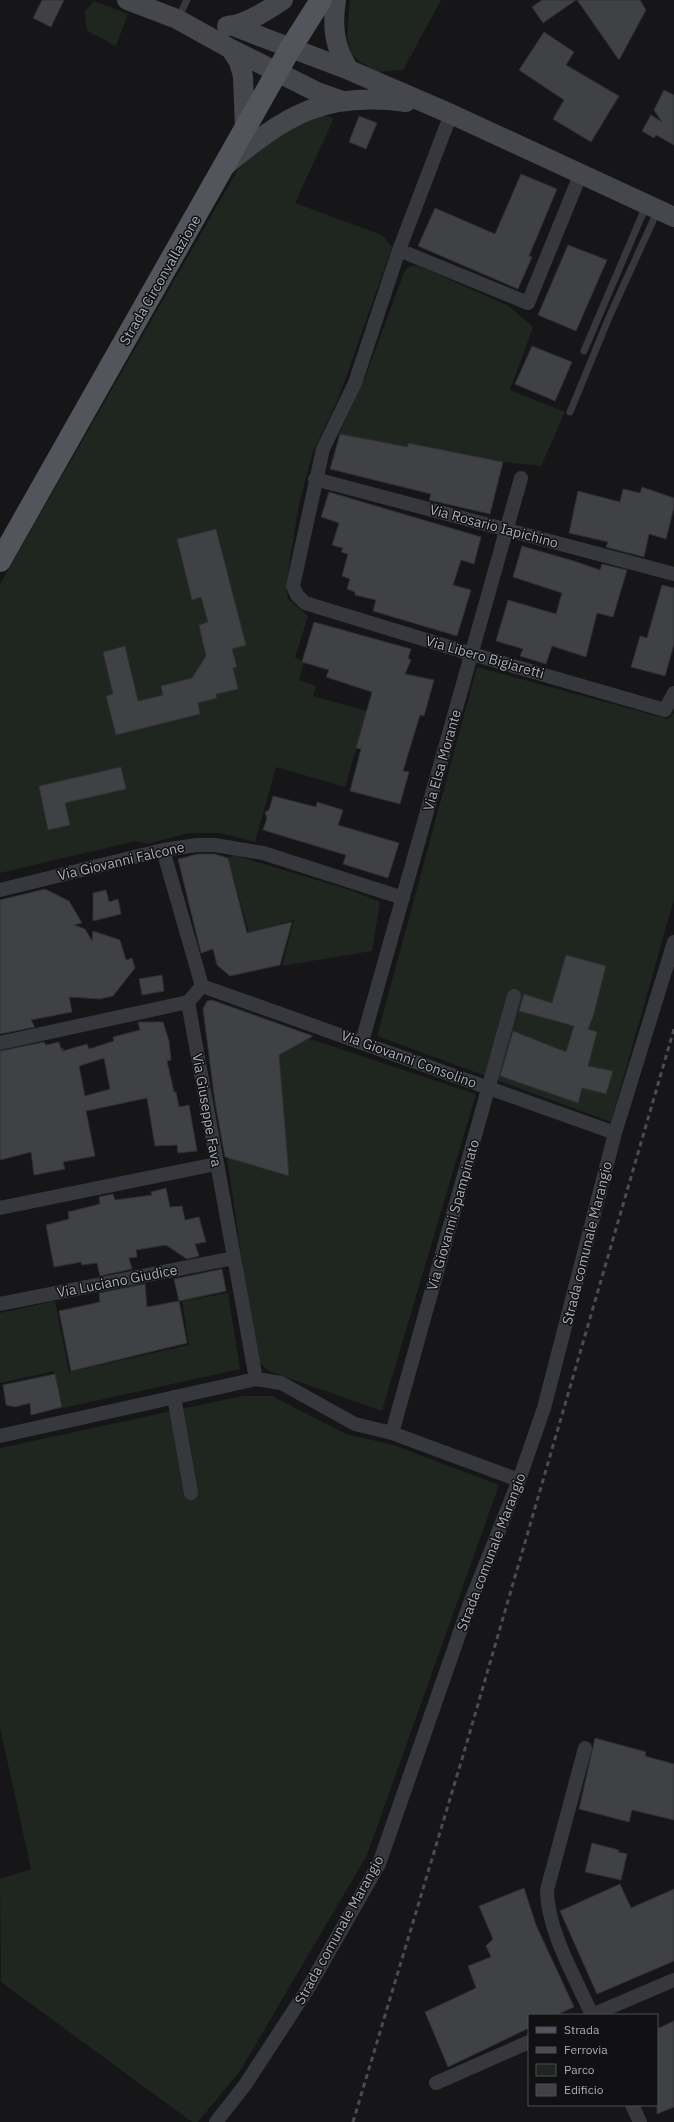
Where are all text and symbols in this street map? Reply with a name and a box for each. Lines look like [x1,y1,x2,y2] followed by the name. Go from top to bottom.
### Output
[115,212,205,348] street label: Strada Circonvallazione
[428,500,560,552] street label: Via Rosario Iapichino
[424,631,546,683] street label: Via Libero Bigiaretti
[419,707,465,813] street label: Via Elsa Morante
[56,838,187,884] street label: Via Giovanni Falcone
[339,1026,479,1092] street label: Via Giovanni Consolino
[188,1052,226,1169] street label: Via Giuseppe Fava
[423,1137,483,1293] street label: Via Giovanni Spampinato
[558,1159,616,1327] street label: Strada comunale Marangio
[55,1260,179,1301] street label: Via Luciano Giudice
[453,1470,530,1634] street label: Strada comunale Marangio
[290,1852,388,2008] street label: Strada comunale Marangio
[528,2014,658,2106] legend
[564,2022,600,2037] text: Strada
[564,2042,608,2057] text: Ferrovia
[564,2062,595,2077] text: Parco
[564,2082,604,2097] text: Edificio

